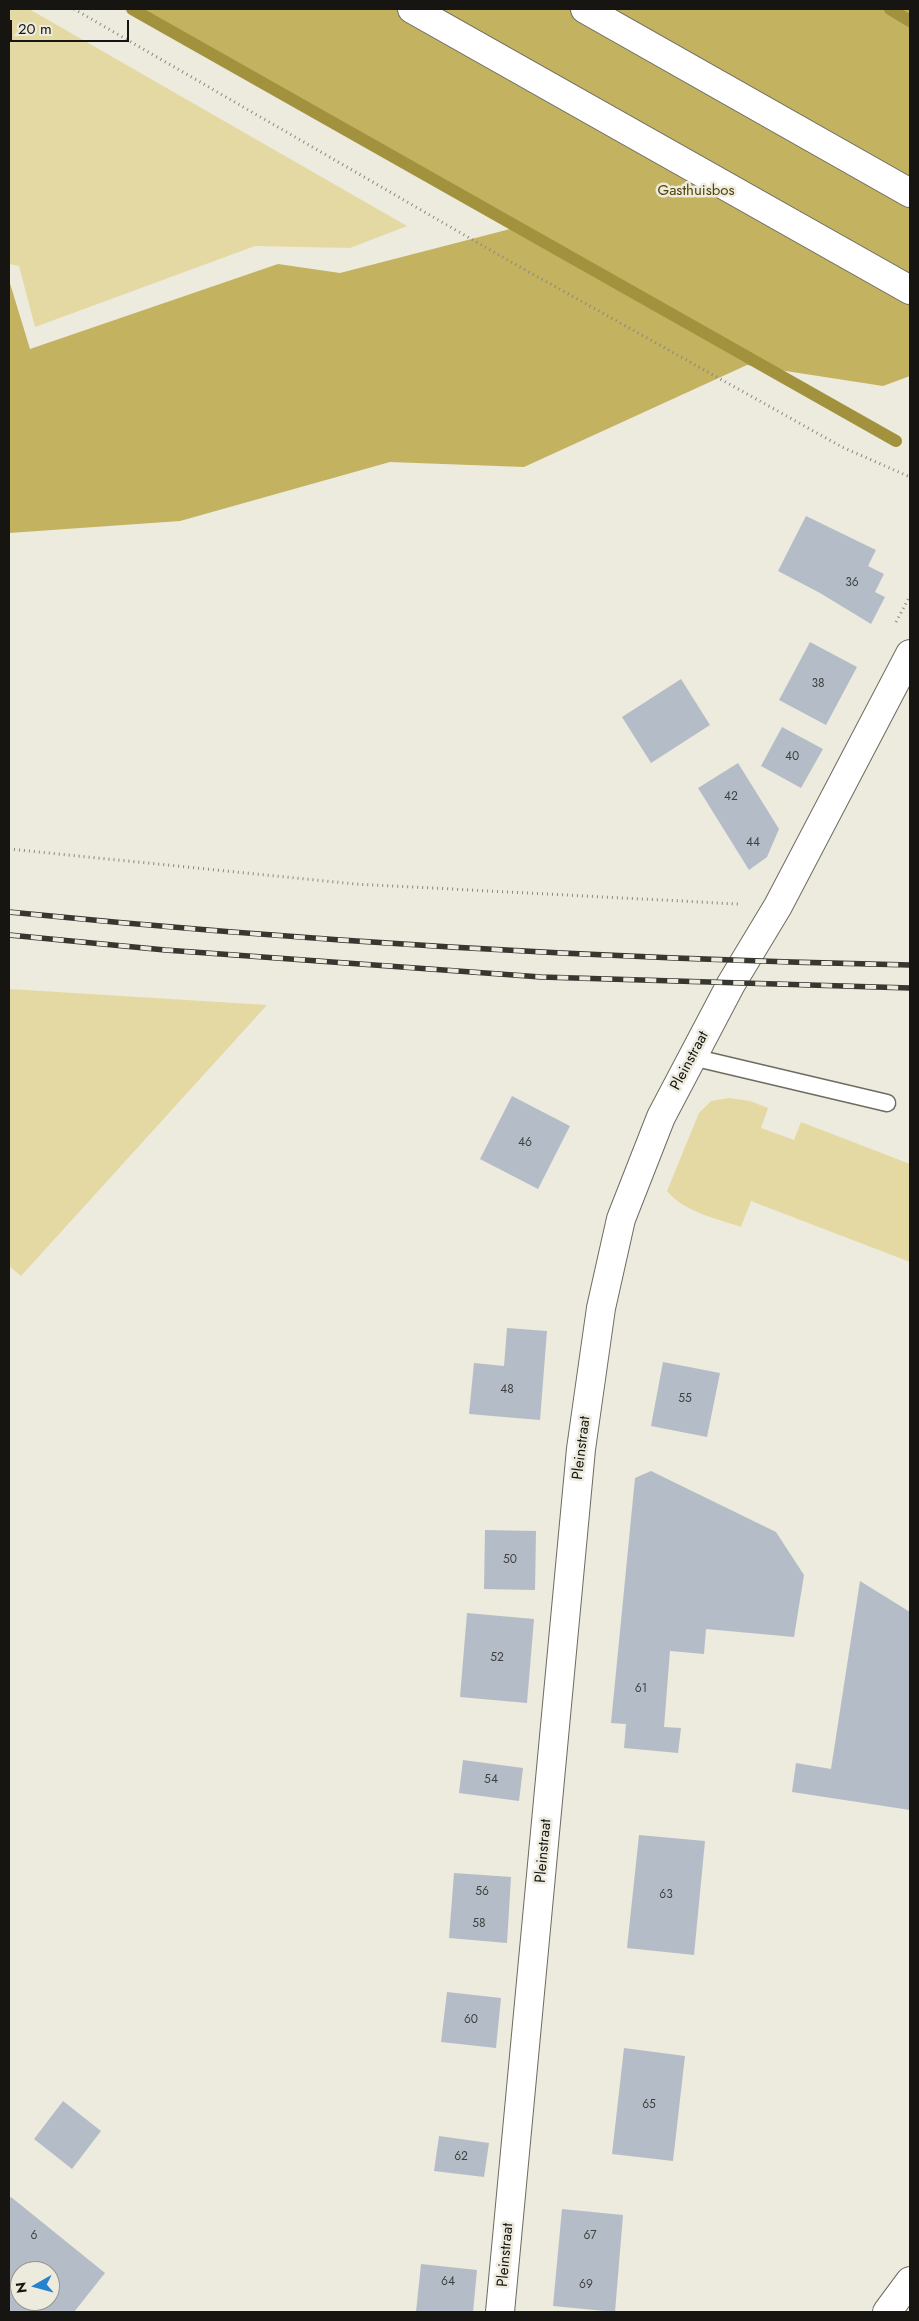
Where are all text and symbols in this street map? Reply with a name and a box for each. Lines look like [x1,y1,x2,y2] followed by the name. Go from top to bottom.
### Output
[12,10,131,42] scale bar
[18,18,52,40] text: 20 m
[658,182,734,200] park label: Gasthuisbos
[845,576,859,590] house number: 36
[811,677,825,691] house number: 38
[785,750,799,764] house number: 40
[724,790,738,804] house number: 42
[746,836,760,850] house number: 44
[667,1029,713,1093] street label: Pleinstraat
[518,1136,532,1150] house number: 46
[500,1383,514,1397] house number: 48
[678,1392,692,1406] house number: 55
[569,1415,595,1481] street label: Pleinstraat
[503,1553,517,1567] house number: 50
[490,1651,504,1665] house number: 52
[635,1682,647,1696] house number: 61
[484,1773,498,1787] house number: 54
[532,1818,556,1884] street label: Pleinstraat
[475,1885,489,1899] house number: 56
[659,1888,673,1902] house number: 63
[472,1917,486,1931] house number: 58
[464,2013,478,2027] house number: 60
[642,2098,656,2112] house number: 65
[454,2150,468,2164] house number: 62
[494,2222,518,2288] street label: Pleinstraat
[31,2229,37,2243] house number: 6
[583,2229,597,2243] house number: 67
[10,2261,60,2311] north arrow
[441,2275,455,2289] house number: 64
[579,2278,593,2292] house number: 69
[11,2281,32,2294] text: N

